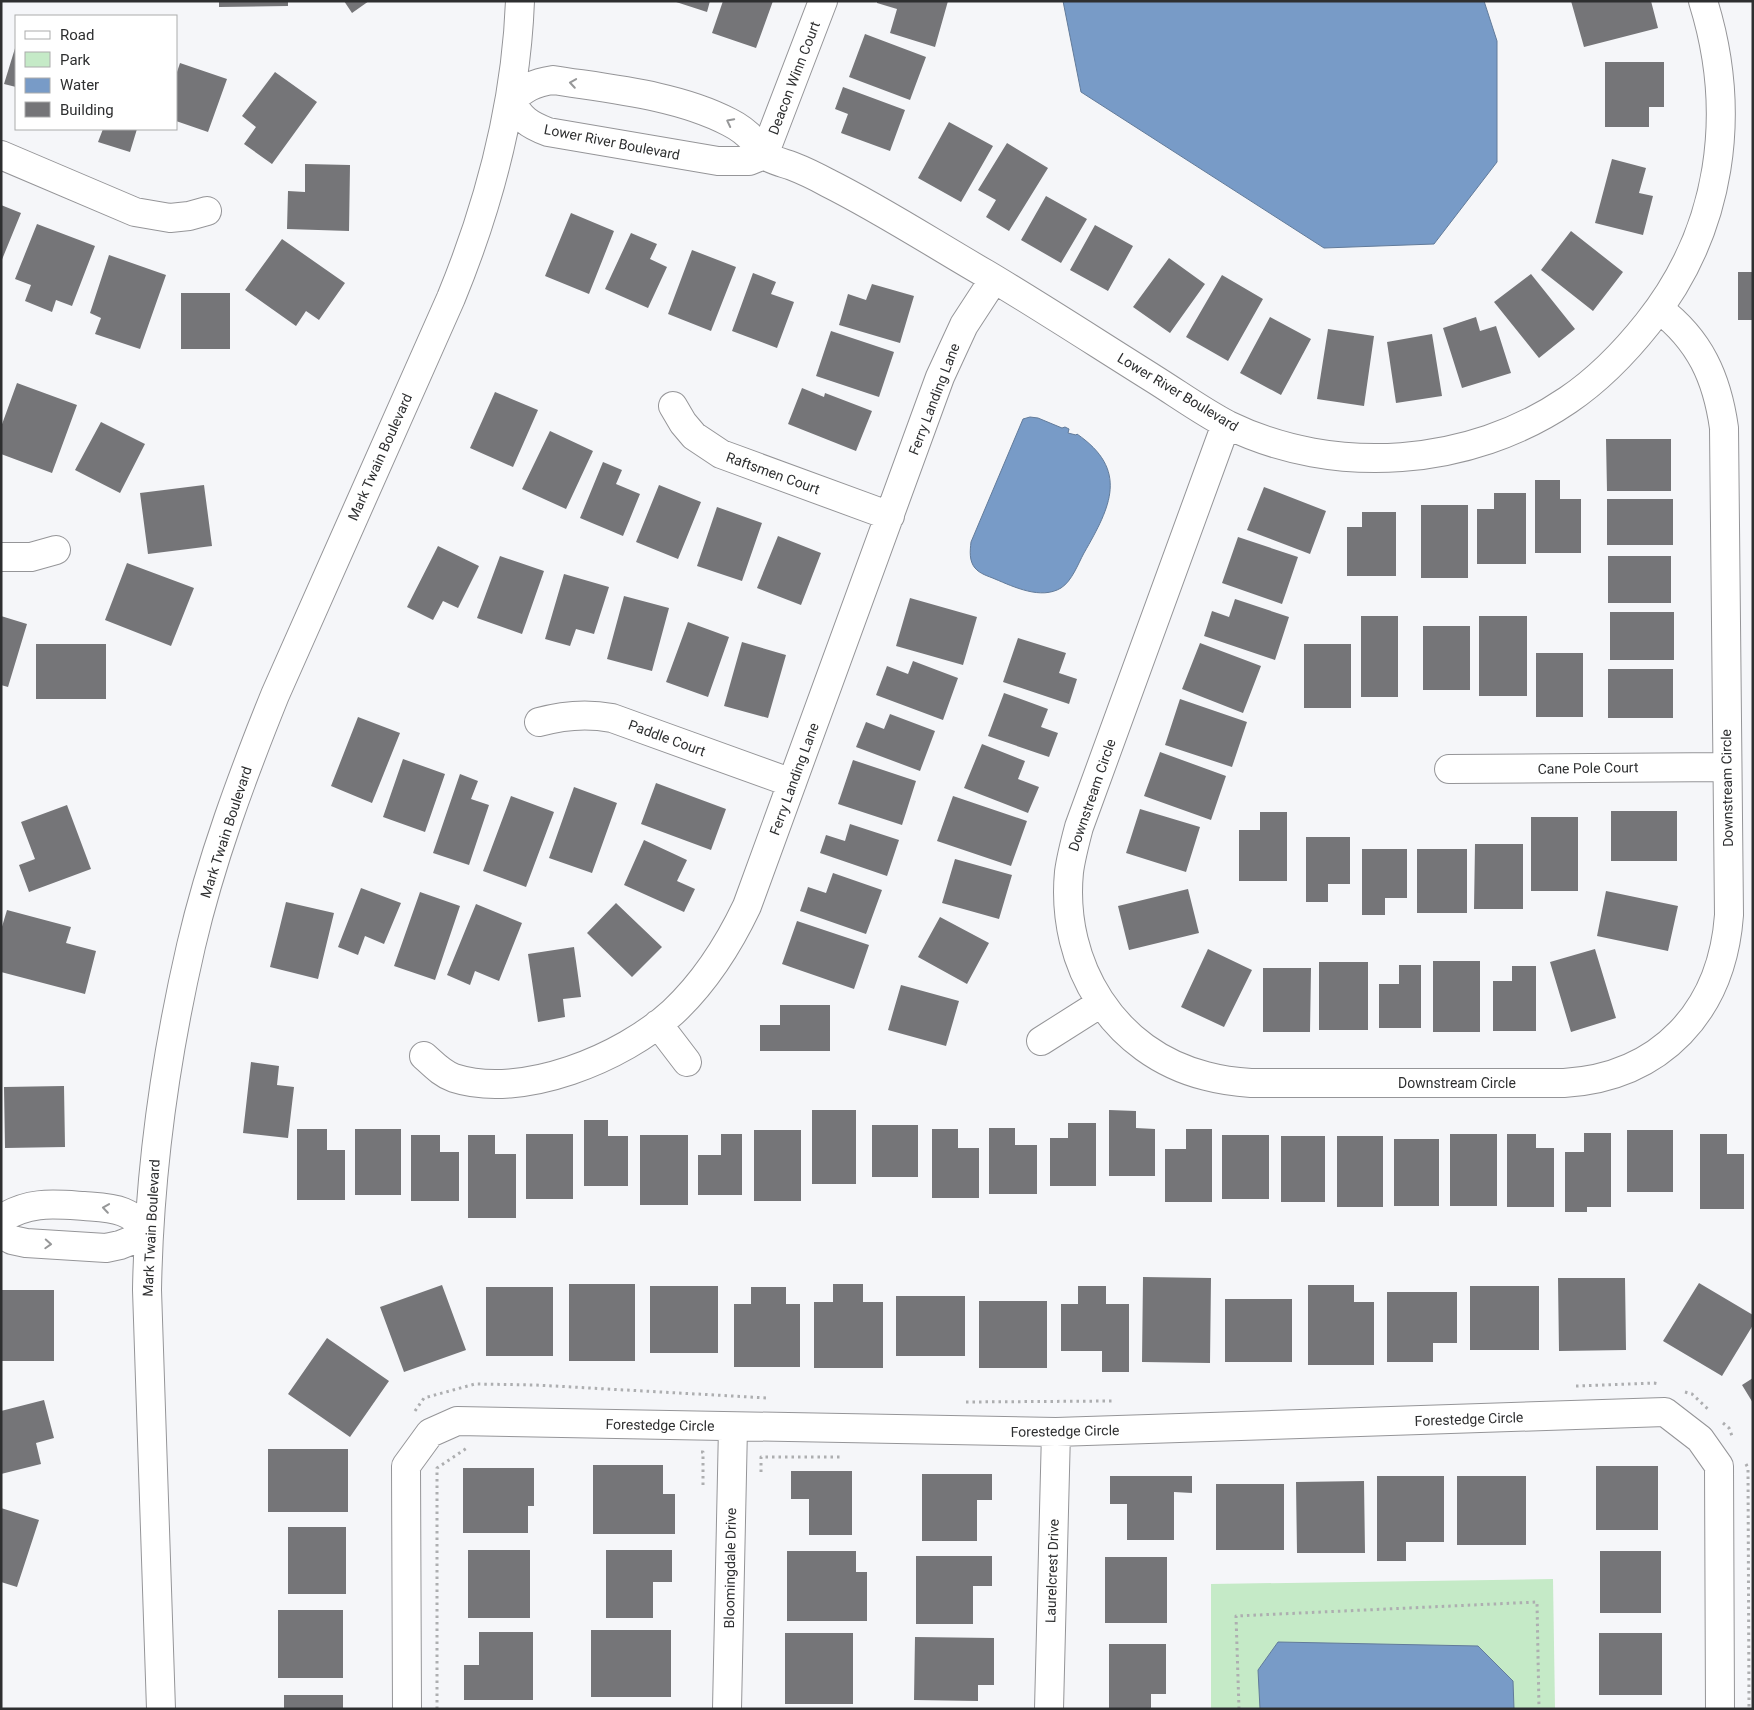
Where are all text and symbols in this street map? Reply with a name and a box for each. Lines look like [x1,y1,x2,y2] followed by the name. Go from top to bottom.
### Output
[15,15,178,130] legend
[765,19,823,137] street label: Deacon Winn Court
[60,26,94,44] text: Road
[60,51,91,69] text: Park
[60,76,99,94] text: Water
[568,79,577,89] one-way arrow
[60,101,114,119] text: Building
[726,118,735,128] one-way arrow
[543,121,681,163] street label: Lower River Boulevard
[905,341,963,457] street label: Ferry Landing Lane
[1115,350,1241,434] street label: Lower River Boulevard
[345,391,415,523] street label: Mark Twain Boulevard
[724,449,822,497] street label: Raftsmen Court
[626,717,708,760] street label: Paddle Court
[766,721,822,837] street label: Ferry Landing Lane
[1718,729,1736,847] street label: Downstream Circle
[1065,737,1119,853] street label: Downstream Circle
[1537,759,1639,777] street label: Cane Pole Court
[197,764,255,900] street label: Mark Twain Boulevard
[1398,1075,1516,1091] street label: Downstream Circle
[139,1159,163,1297] street label: Mark Twain Boulevard
[101,1203,109,1214] one-way arrow
[44,1239,52,1250] one-way arrow
[1414,1409,1524,1429] street label: Forestedge Circle
[605,1416,715,1434] street label: Forestedge Circle
[1010,1422,1120,1440] street label: Forestedge Circle
[721,1508,739,1628] street label: Bloomingdale Drive
[1042,1519,1062,1623] street label: Laurelcrest Drive

